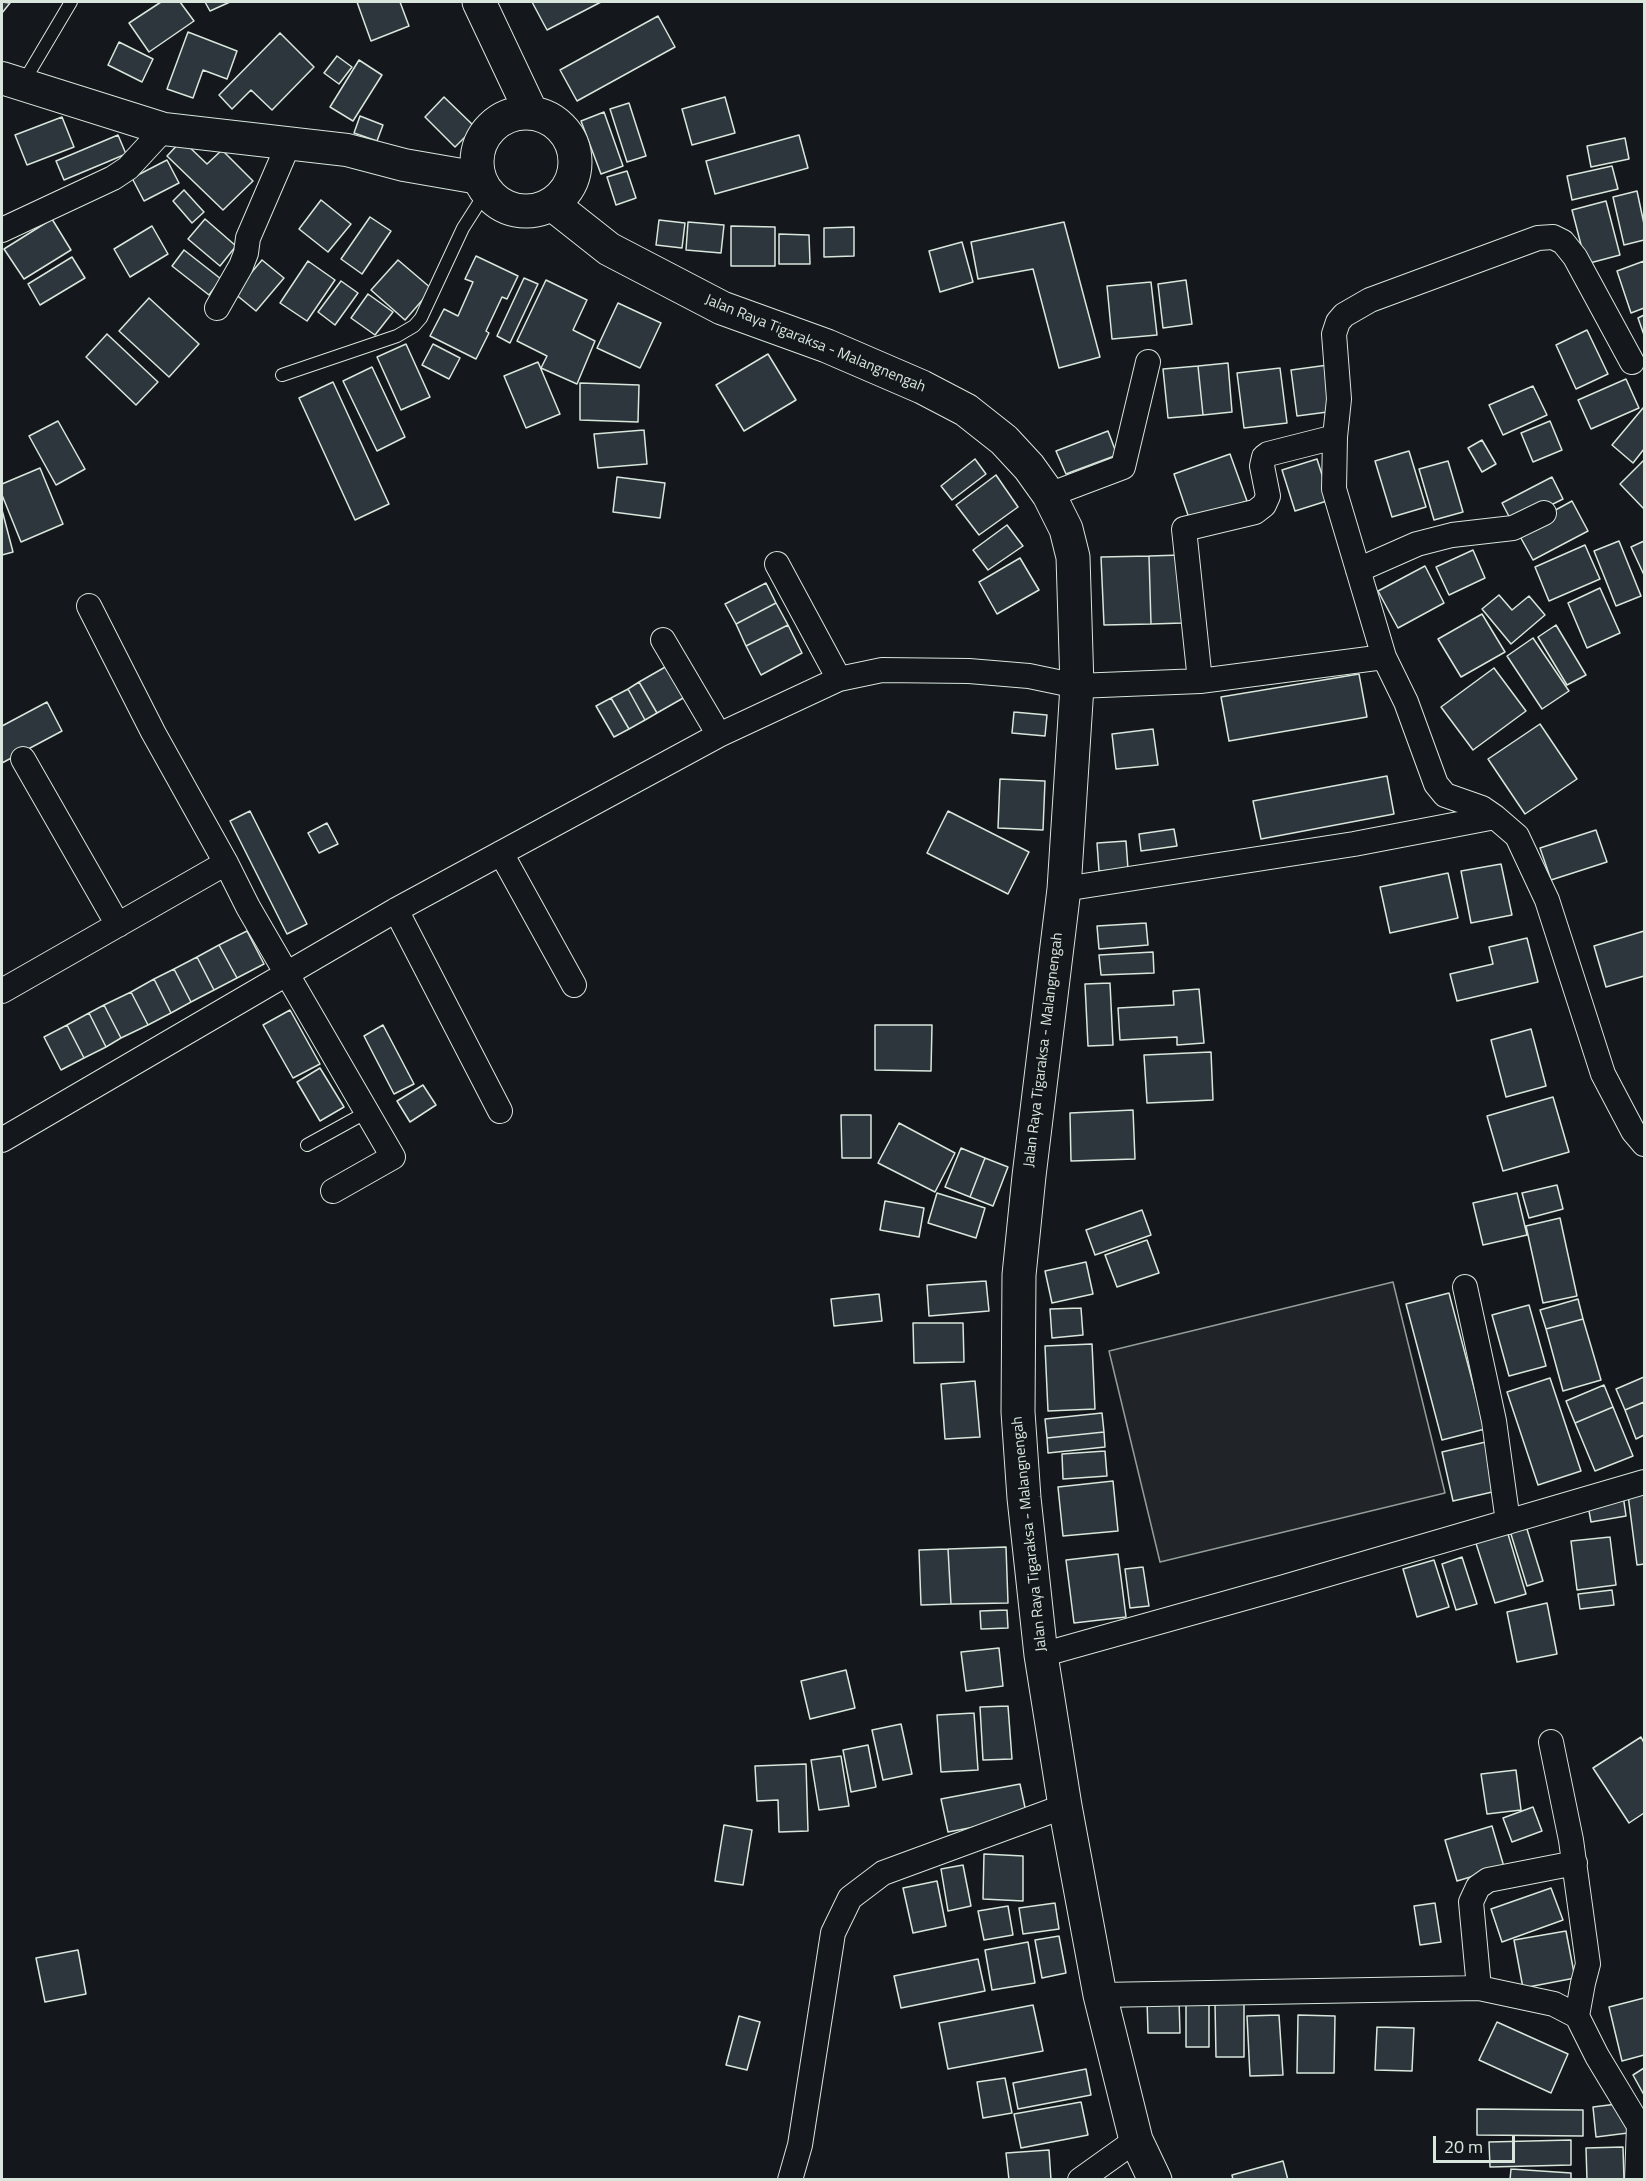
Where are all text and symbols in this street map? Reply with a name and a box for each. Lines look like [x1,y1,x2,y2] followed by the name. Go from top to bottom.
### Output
[702,291,928,397] street label: Jalan Raya Tigaraksa - Malangnengah
[1021,932,1067,1168] street label: Jalan Raya Tigaraksa - Malangnengah
[1009,1415,1051,1653] street label: Jalan Raya Tigaraksa - Malangnengah
[1436,2124,1518,2162] scale bar
[1444,2133,1483,2160] text: 20 m

